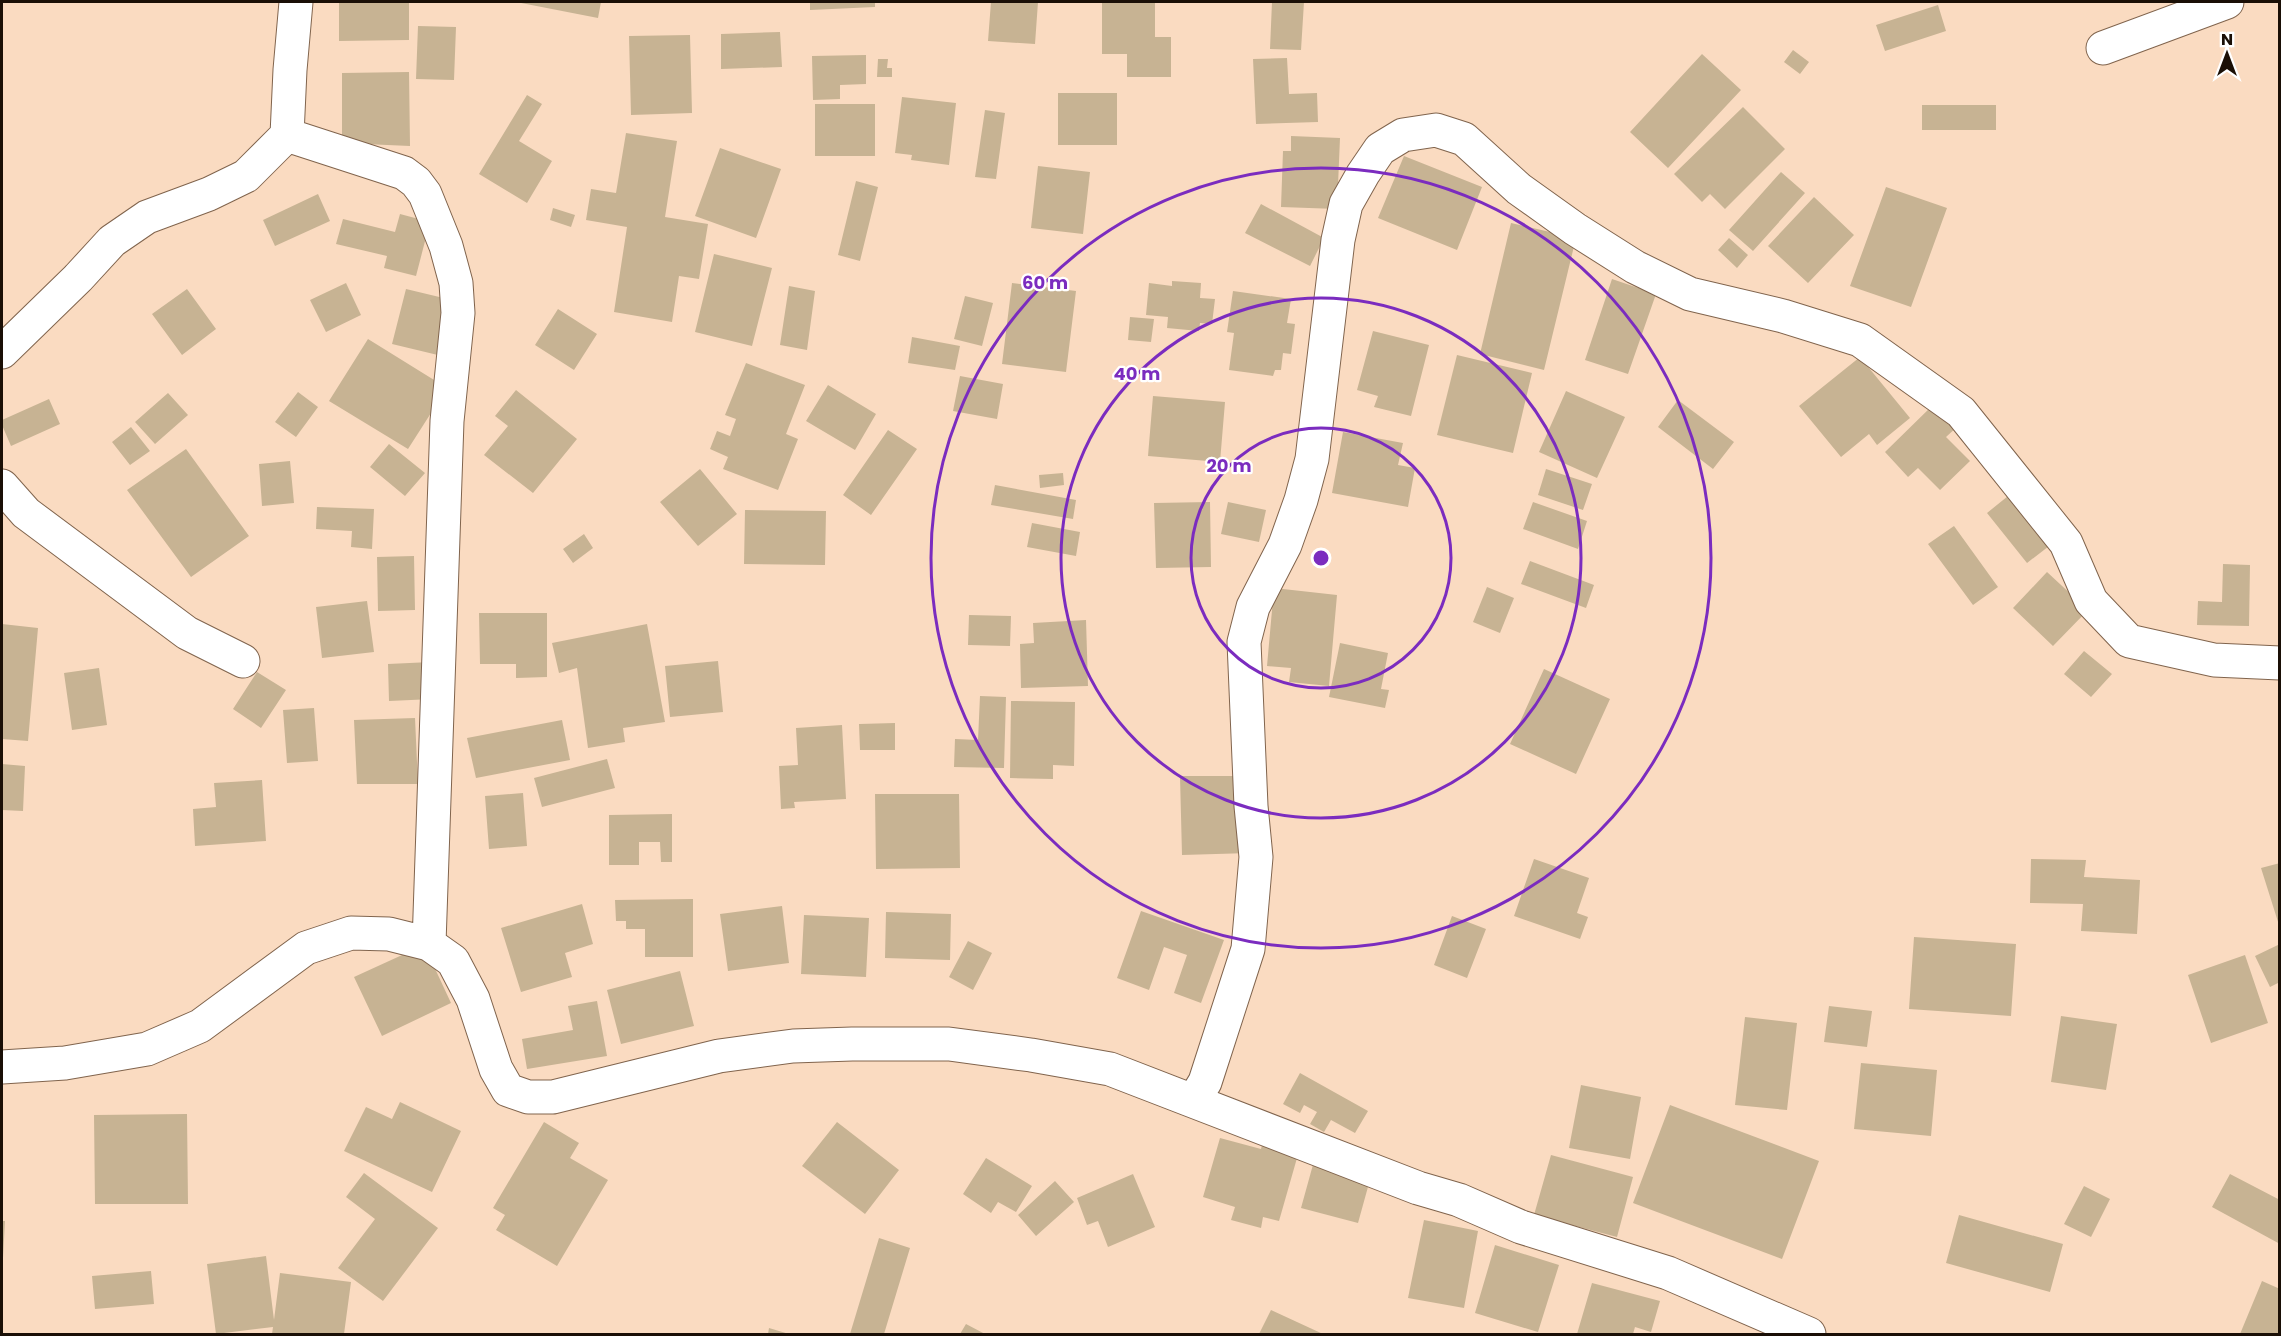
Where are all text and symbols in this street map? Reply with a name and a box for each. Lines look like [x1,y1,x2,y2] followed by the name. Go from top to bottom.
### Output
[2197,24,2257,84] north arrow
[2221,28,2233,51] text: N
[1022,270,1068,295] text: 60 m
[1114,361,1160,386] text: 40 m
[1207,453,1251,478] text: 20 m
[1311,548,1331,568] centre of rings

